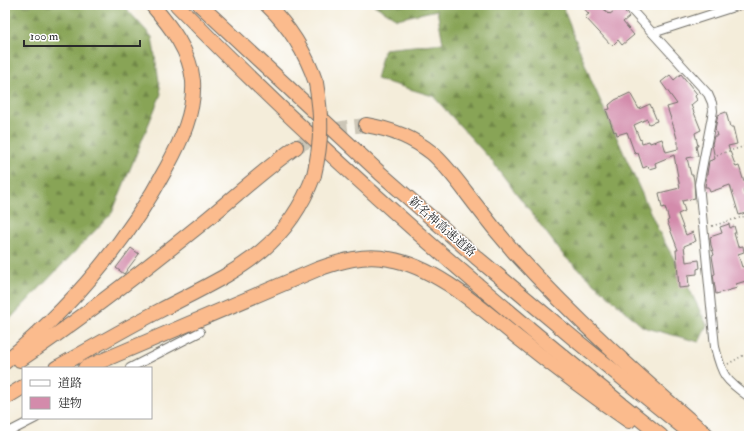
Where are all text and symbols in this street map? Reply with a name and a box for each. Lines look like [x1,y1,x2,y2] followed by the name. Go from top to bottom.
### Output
[24,22,140,48] scale bar
[30,29,59,44] text: 100 m
[405,194,479,260] street label: 新名神高速道路
[22,367,152,419] legend
[58,376,82,391] text: 道路
[58,396,82,411] text: 建物

